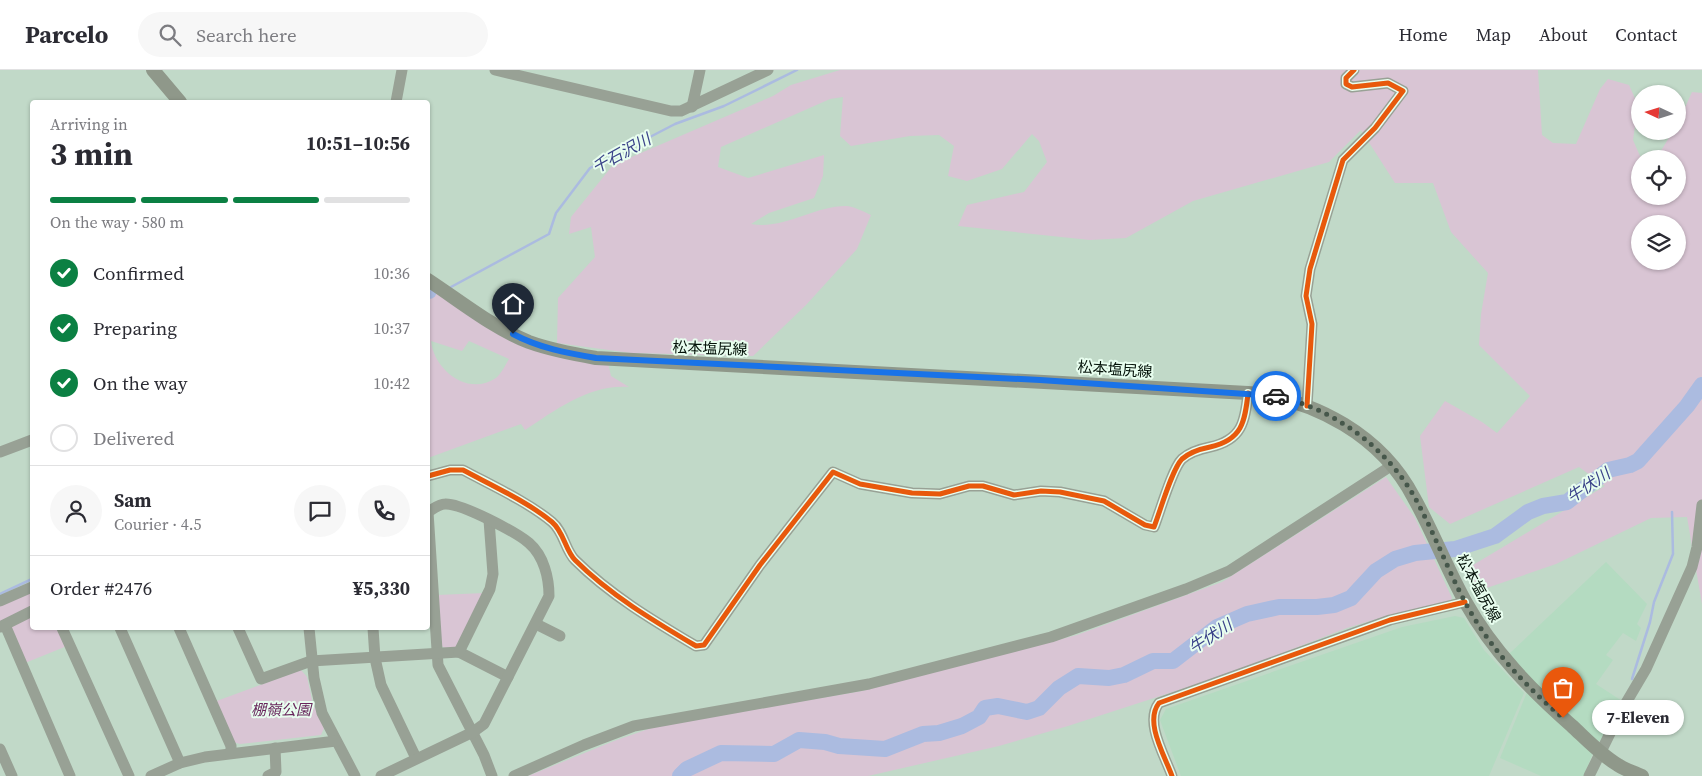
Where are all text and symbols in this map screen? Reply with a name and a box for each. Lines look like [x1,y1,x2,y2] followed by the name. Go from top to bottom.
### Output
[138,12,488,57] search box
[25,18,108,51] text: Parcelo
[156,21,184,49] icon: search
[196,22,297,48] text: Search here
[1399,22,1448,47] text: Home
[1476,22,1511,47] text: Map
[1539,22,1587,47] text: About
[1615,22,1677,47] text: Contact
[1631,85,1686,140] north arrow
[1631,85,1686,270] map controls
[50,113,128,135] text: Arriving in
[588,127,656,178] water label: 千石沢川
[306,130,410,156] text: 10:51–10:56
[50,132,133,176] text: 3 min
[1631,150,1686,205] button: locate
[50,211,184,233] text: On the way · 580 m
[1631,215,1686,270] button: layers
[50,259,78,287] icon: check
[93,260,184,286] text: Confirmed
[373,262,410,284] text: 10:36
[492,283,534,334] pin
[499,290,527,318] icon: home
[50,314,78,342] icon: check
[93,315,177,341] text: Preparing
[373,317,410,339] text: 10:37
[672,336,748,360] street label: 松本塩尻線
[1077,356,1153,382] street label: 松本塩尻線
[50,369,78,397] icon: check
[93,370,188,396] text: On the way
[1251,371,1301,421] courier
[373,372,410,394] text: 10:42
[1262,382,1290,410] icon: car
[93,425,174,451] text: Delivered
[1562,461,1616,508] water label: 牛伏川
[50,485,102,537] button: person
[294,485,346,537] button: chat
[358,485,410,537] button: phone
[114,487,152,513] text: Sam
[114,513,202,535] text: Courier · 4.5
[1452,550,1506,626] street label: 松本塩尻線
[50,575,152,601] text: Order #2476
[353,575,410,601] text: ¥5,330
[1184,613,1238,658] water label: 牛伏川
[1542,667,1584,718] pin
[1549,674,1577,702] icon: bag
[251,699,313,720] park label: 棚嶺公園
[1593,700,1686,736] callout: 7-Eleven
[1606,706,1670,728] text: 7-Eleven

